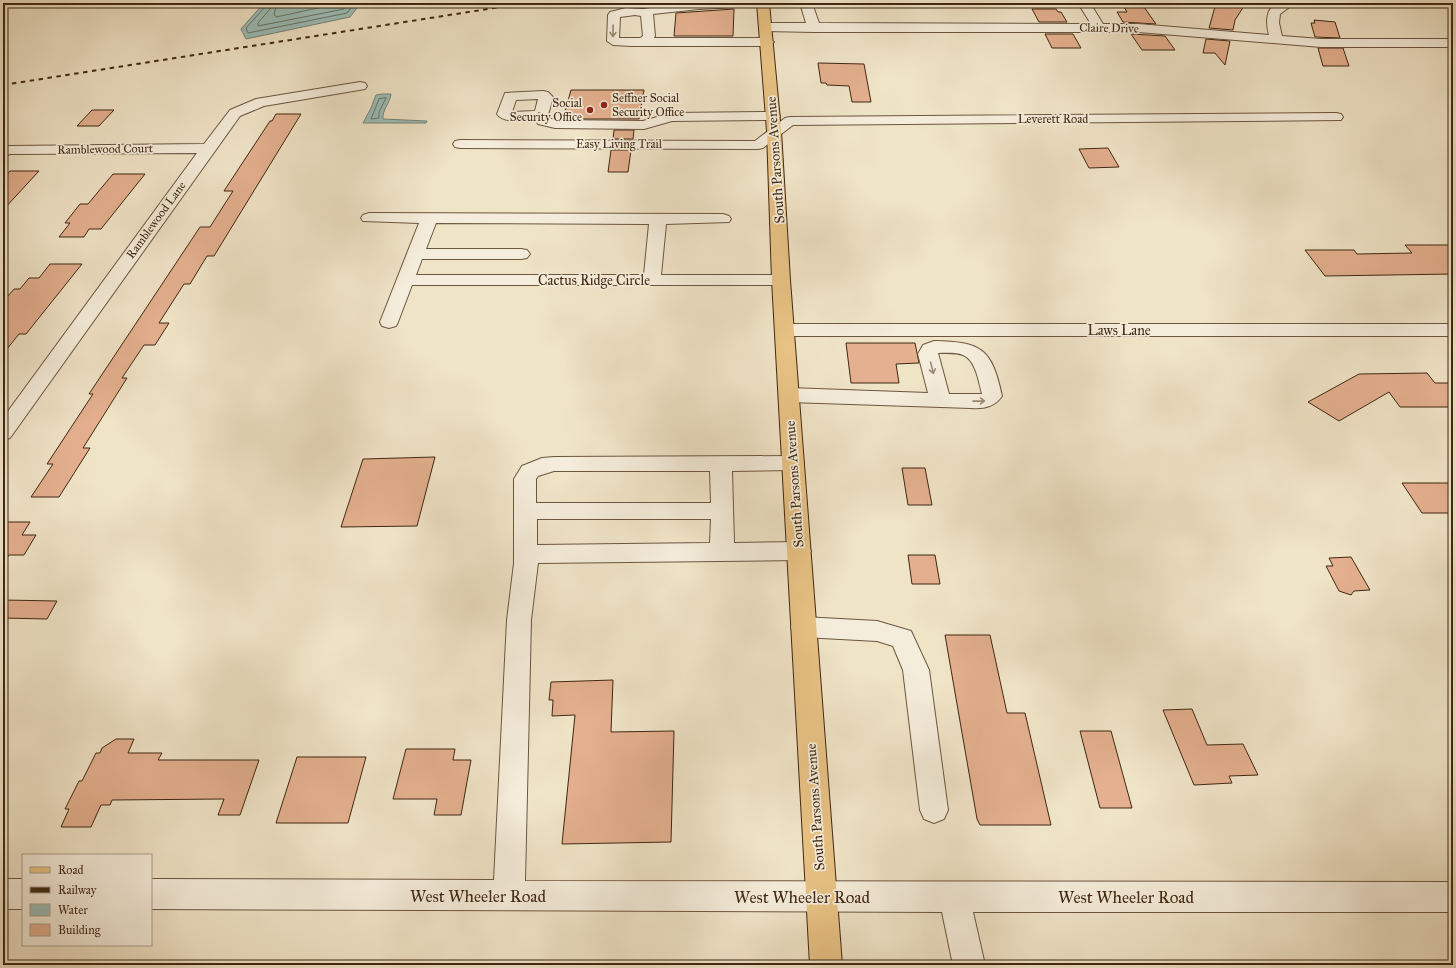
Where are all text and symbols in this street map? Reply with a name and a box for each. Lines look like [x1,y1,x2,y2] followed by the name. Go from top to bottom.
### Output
[1079,20,1139,36] street label: Claire Drive
[609,24,617,37] one-way arrow
[612,91,684,119] place label: Seffner Social Security Office
[510,96,583,124] place label: Social Security Office
[763,96,788,224] street label: South Parsons Avenue
[599,100,609,110] marker: Seffner Social Security Office
[585,105,595,115] marker: Social Security Office
[1018,112,1088,126] street label: Leverett Road
[576,137,663,152] street label: Easy Living Trail
[57,141,154,157] street label: Ramblewood Court
[123,179,189,261] street label: Ramblewood Lane
[538,272,650,289] street label: Cactus Ridge Circle
[1087,322,1151,339] street label: Laws Lane
[929,361,937,374] one-way arrow
[972,397,985,405] one-way arrow
[782,420,807,548] street label: South Parsons Avenue
[803,743,828,871] street label: South Parsons Avenue
[22,854,152,946] legend
[58,863,84,877] text: Road
[58,883,97,897] text: Railway
[410,886,547,907] street label: West Wheeler Road
[734,887,871,908] street label: West Wheeler Road
[1058,887,1195,908] street label: West Wheeler Road
[58,903,88,917] text: Water
[58,923,101,938] text: Building

